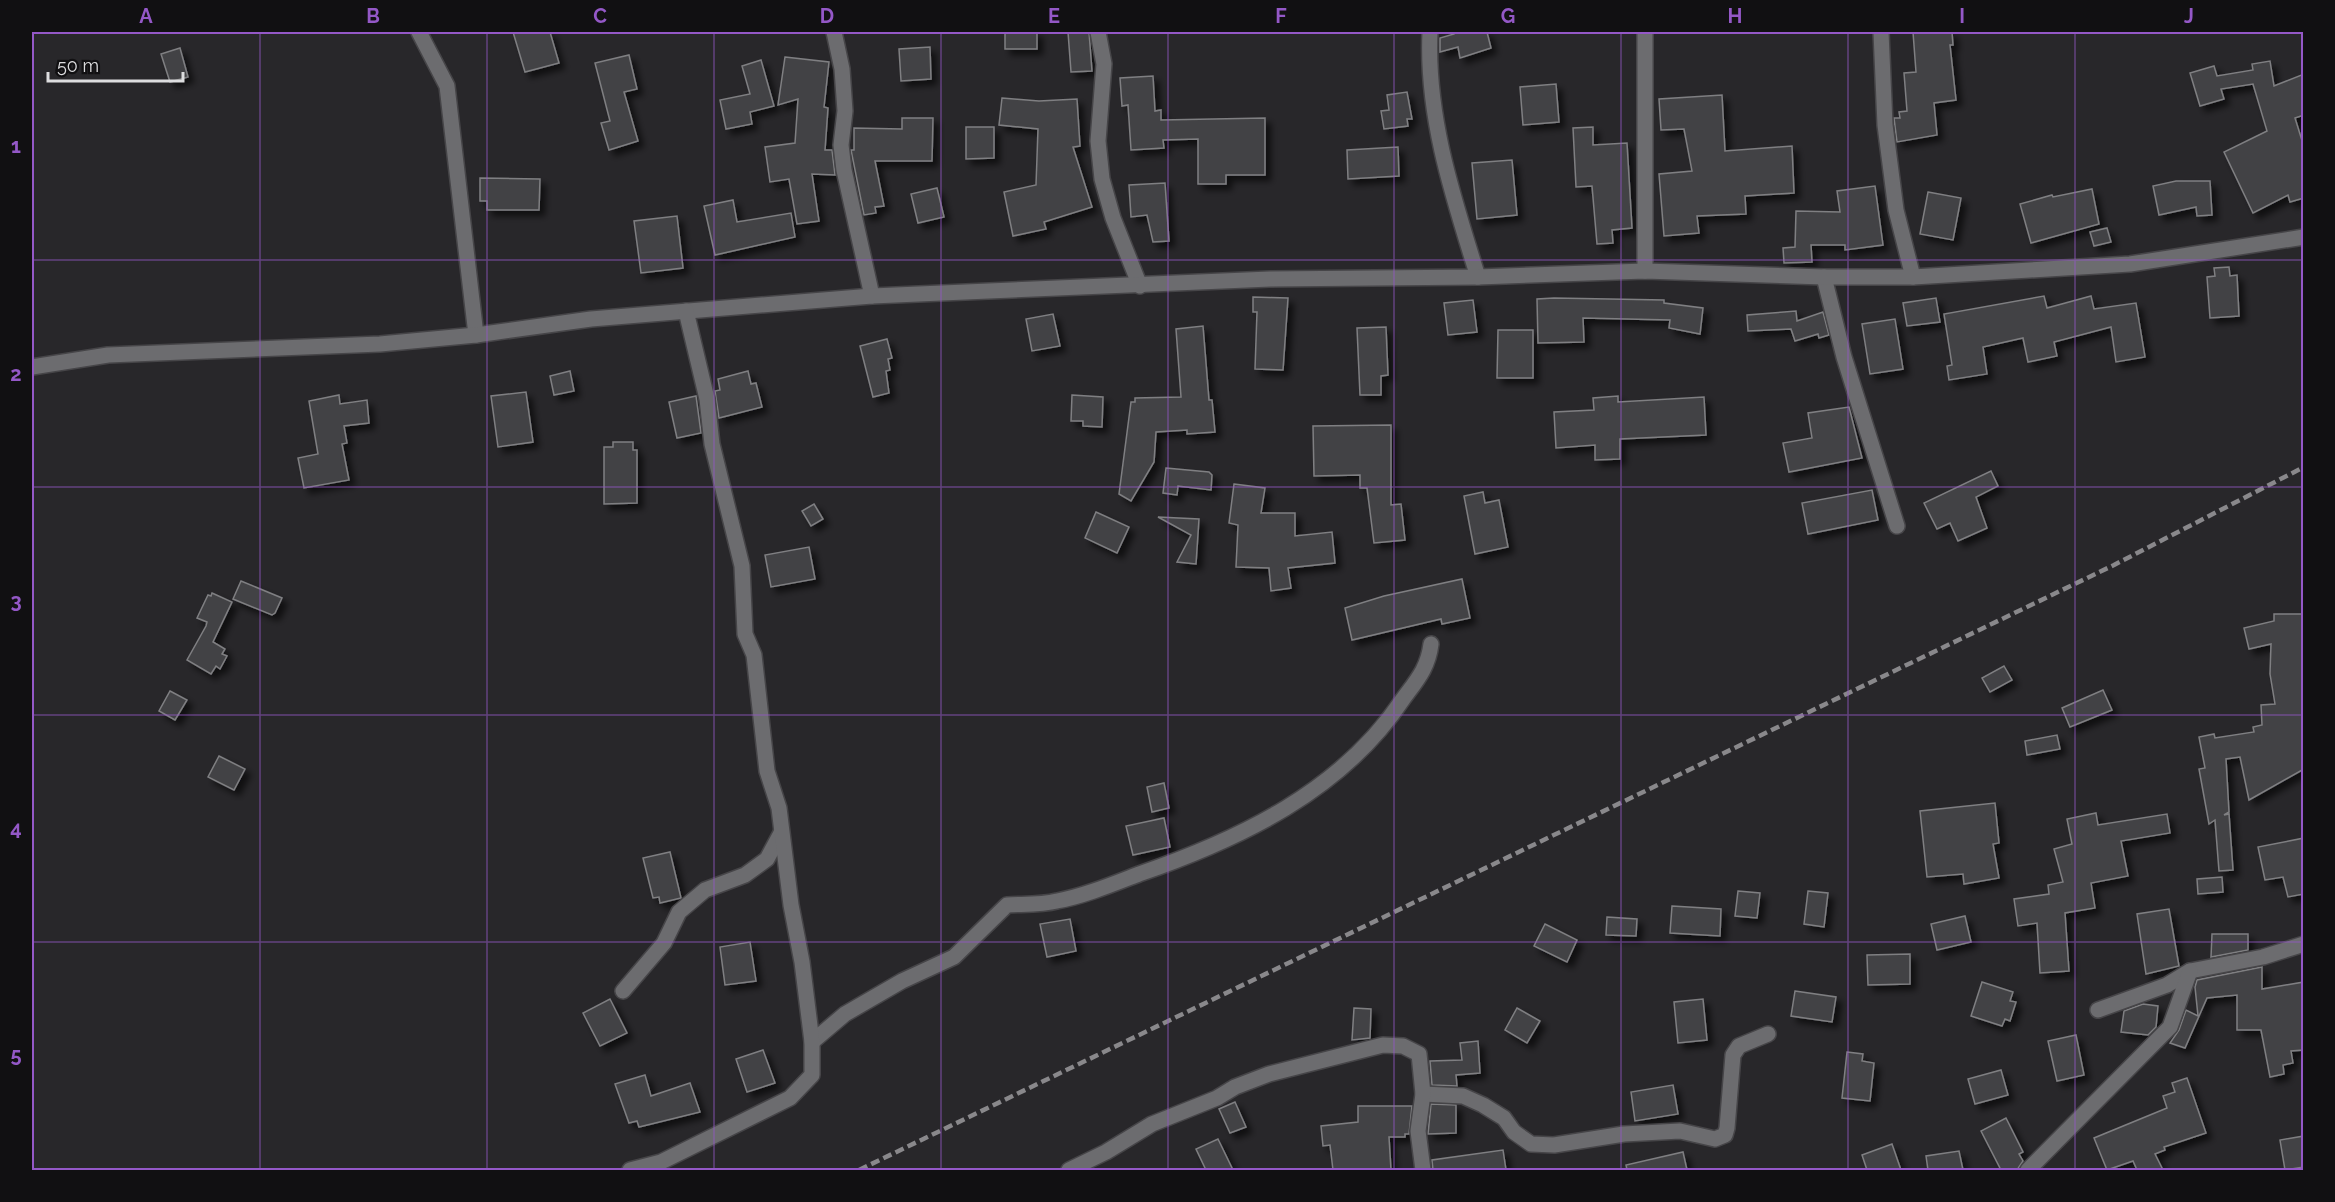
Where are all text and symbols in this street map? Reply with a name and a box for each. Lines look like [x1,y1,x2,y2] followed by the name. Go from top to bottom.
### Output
[139,4,153,28] text: A
[366,4,380,28] text: B
[593,4,607,28] text: C
[820,4,834,28] text: D
[1048,4,1060,28] text: E
[1275,4,1287,28] text: F
[1501,4,1515,28] text: G
[1728,4,1742,28] text: H
[1959,4,1965,28] text: I
[2184,4,2194,28] text: J
[48,45,183,83] scale bar
[57,55,99,76] text: 50 m
[11,134,21,158] text: 1
[10,362,22,386] text: 2
[10,589,22,613] text: 3
[10,816,22,840] text: 4
[10,1043,22,1067] text: 5

